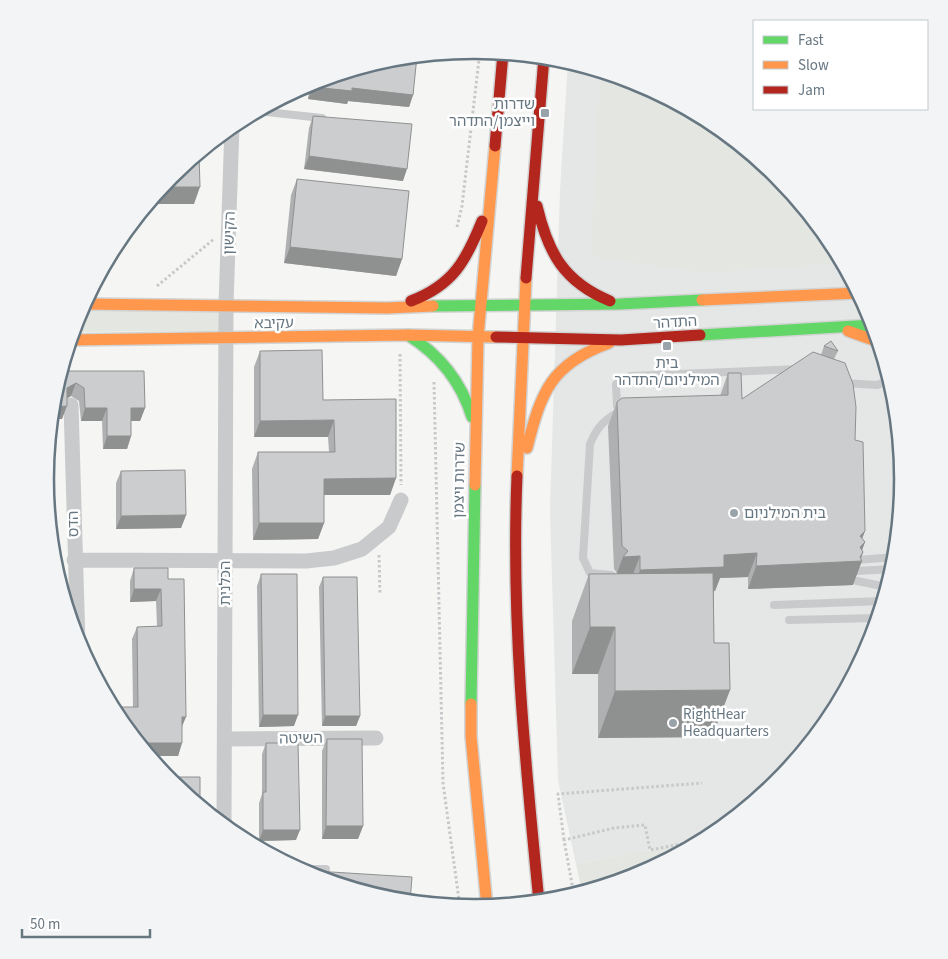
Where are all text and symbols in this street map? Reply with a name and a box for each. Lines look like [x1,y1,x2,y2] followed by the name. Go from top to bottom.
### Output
[753,20,928,110] legend
[798,30,824,51] text: Fast
[798,55,829,76] text: Slow
[798,80,825,101] text: Jam
[449,94,535,132] place label: שדרות וייצמן/התדהר
[539,107,551,119] marker: שדרות וייצמן/התדהר
[218,211,241,255] street label: הקישון
[652,311,698,334] street label: התדהר
[254,313,294,334] street label: עקיבא
[661,340,673,352] marker: בית המילניום/התדהר
[614,353,720,391] place label: בית המילניום/התדהר
[448,442,471,518] street label: שדרות ויצמן
[744,503,826,524] place label: בית המילניום
[728,507,740,519] marker: בית המילניום
[63,510,84,538] street label: הדס
[215,561,236,605] street label: הכלנית
[683,704,769,742] place label: RightHear Headquarters
[667,717,679,729] marker: RightHear Headquarters
[279,728,323,749] street label: השיטה
[22,906,150,938] scale bar
[30,914,60,935] text: 50 m

